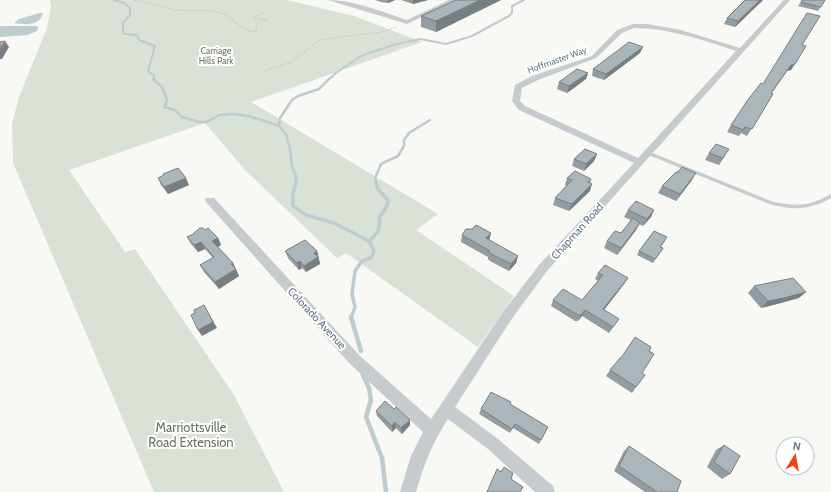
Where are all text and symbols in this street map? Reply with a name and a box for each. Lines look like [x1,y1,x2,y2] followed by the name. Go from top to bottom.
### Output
[526,44,588,75] street label: Hoffmaster Way
[199,45,233,66] park label: Carriage Hills Park
[548,200,606,262] street label: Chapman Road
[285,284,349,352] street label: Colorado Avenue
[148,419,234,450] park label: Marriottsville Road Extension
[775,436,815,476] north arrow
[792,439,802,454] text: N

